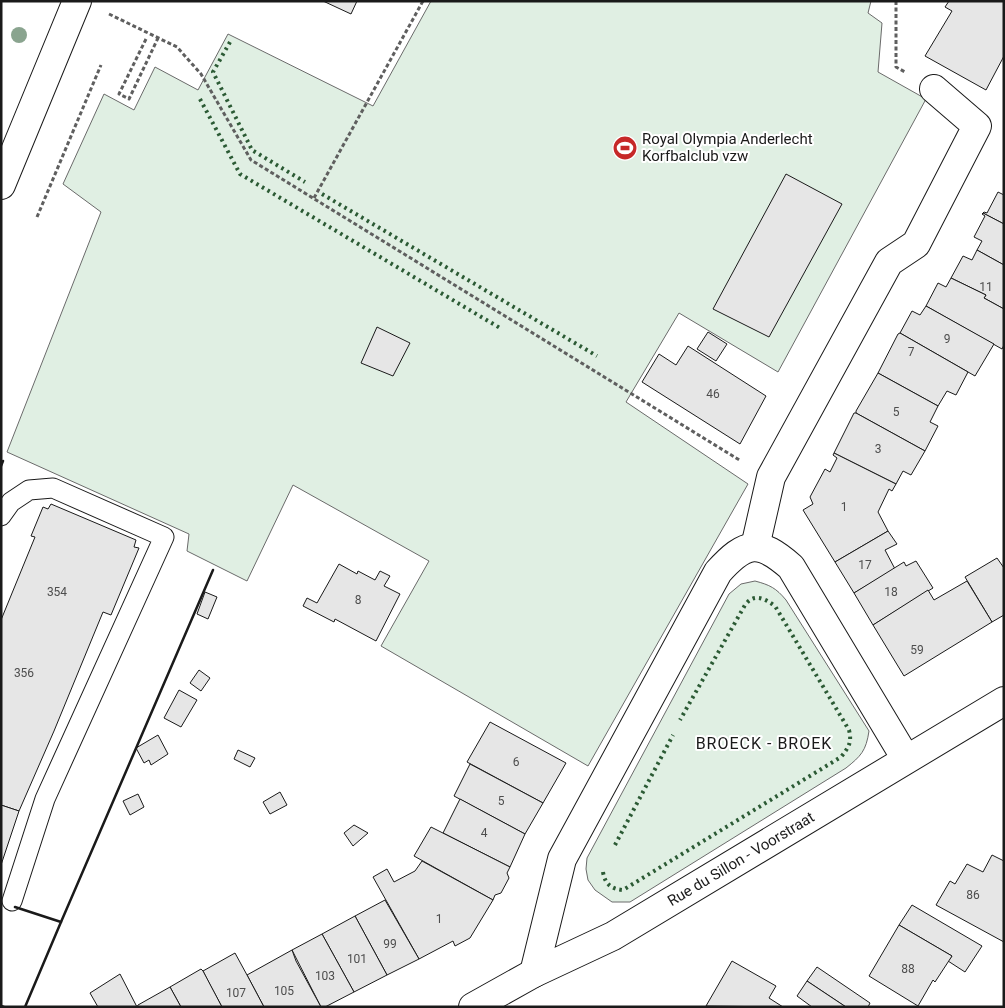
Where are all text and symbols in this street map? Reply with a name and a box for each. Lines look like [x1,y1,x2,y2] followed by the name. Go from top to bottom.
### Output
[642,130,813,165] place label: Royal Olympia Anderlecht Korfbalclub vzw
[612,135,638,161] sports icon: Royal Olympia Anderlecht Korfbalclub vzw
[979,280,993,294] house number: 11
[944,332,950,346] house number: 9
[908,345,915,359] house number: 7
[706,387,720,401] house number: 46
[893,405,900,419] house number: 5
[875,442,881,456] house number: 3
[841,500,847,514] house number: 1
[858,558,872,572] house number: 17
[47,585,67,599] house number: 354
[884,585,898,599] house number: 18
[355,593,362,607] house number: 8
[910,643,924,657] house number: 59
[14,666,34,680] house number: 356
[696,734,832,753] district label: BROECK - BROEK
[513,755,520,769] house number: 6
[498,794,505,808] house number: 5
[664,808,818,910] street label: Rue du Sillon - Voorstraat
[481,826,488,840] house number: 4
[966,888,980,902] house number: 86
[436,912,442,926] house number: 1
[383,937,397,951] house number: 99
[347,952,367,966] house number: 101
[901,962,915,976] house number: 88
[315,969,335,983] house number: 103
[274,984,294,998] house number: 105
[226,986,246,1000] house number: 107

